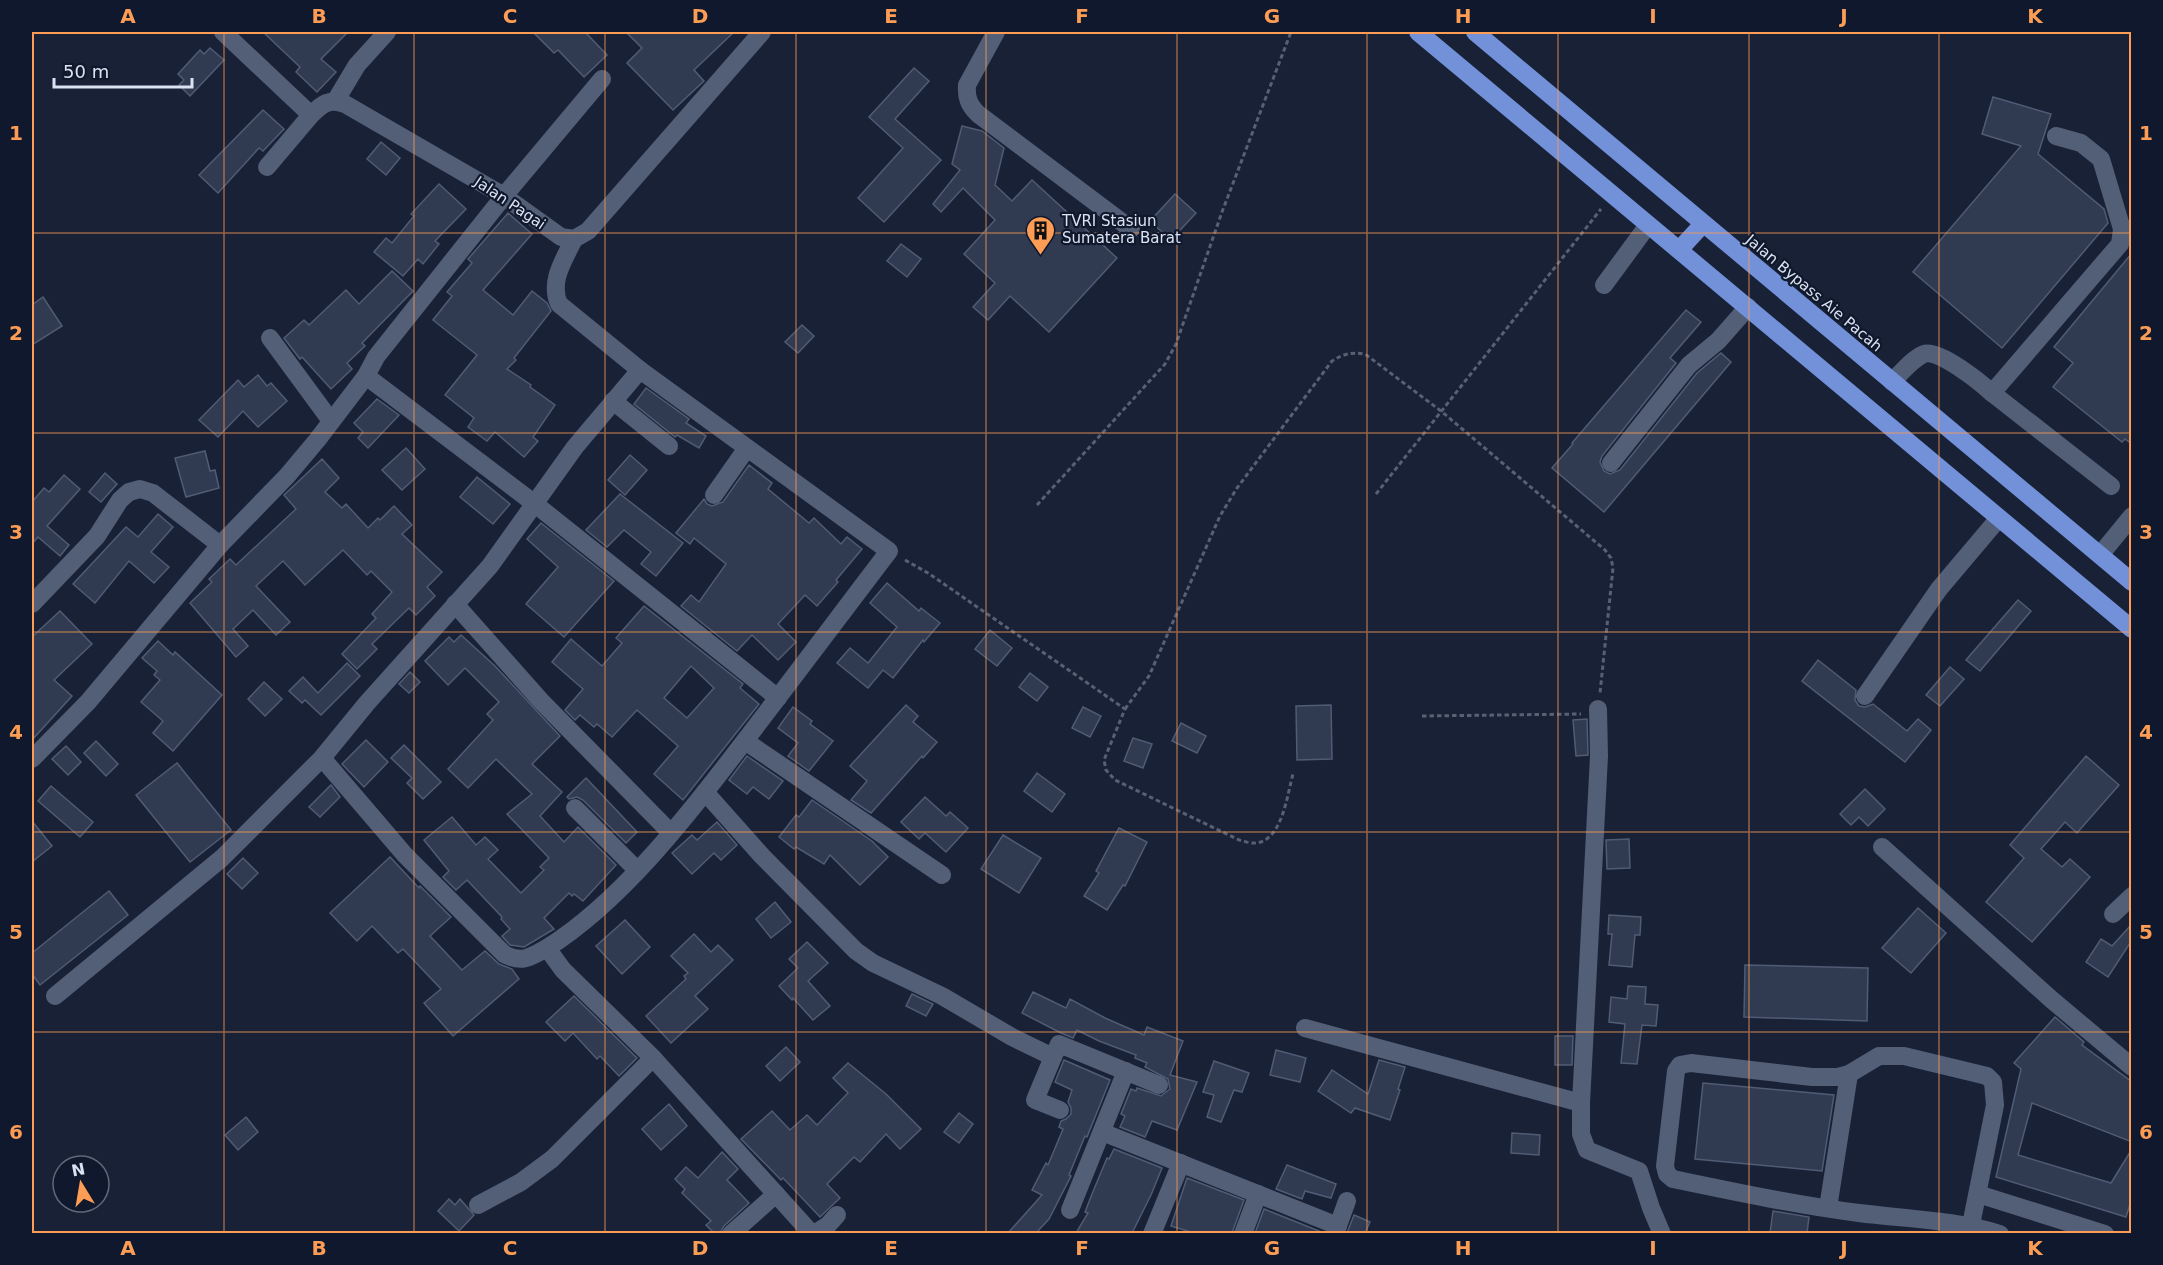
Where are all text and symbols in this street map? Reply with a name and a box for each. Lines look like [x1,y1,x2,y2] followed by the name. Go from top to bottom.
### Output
[120,4,136,28] text: A
[311,4,327,28] text: B
[503,4,517,28] text: C
[692,4,708,28] text: D
[884,4,898,28] text: E
[1075,4,1089,28] text: F
[1264,4,1280,28] text: G
[1455,4,1471,28] text: H
[1649,4,1657,28] text: I
[1838,4,1848,28] text: J
[2027,4,2044,28] text: K
[54,51,192,89] scale bar
[63,61,109,82] text: 50 m
[9,121,23,145] text: 1
[2139,121,2153,145] text: 1
[470,172,549,233] street label: Jalan Pagai
[1061,212,1181,247] place label: TVRI Stasiun Sumatera Barat
[1025,214,1057,256] building icon: TVRI Stasiun Sumatera Barat
[1741,230,1886,355] street label: Jalan Bypass Aie Pacah
[9,321,23,345] text: 2
[2139,321,2153,345] text: 2
[9,520,23,544] text: 3
[2139,520,2153,544] text: 3
[9,720,23,744] text: 4
[2139,720,2153,744] text: 4
[9,920,23,944] text: 5
[2139,920,2153,944] text: 5
[9,1120,23,1144] text: 6
[2139,1120,2153,1144] text: 6
[51,1154,111,1214] north arrow
[70,1159,87,1180] text: N
[120,1236,136,1260] text: A
[311,1236,327,1260] text: B
[503,1236,517,1260] text: C
[692,1236,708,1260] text: D
[884,1236,898,1260] text: E
[1075,1236,1089,1260] text: F
[1264,1236,1280,1260] text: G
[1455,1236,1471,1260] text: H
[1649,1236,1657,1260] text: I
[1838,1236,1848,1260] text: J
[2027,1236,2044,1260] text: K

